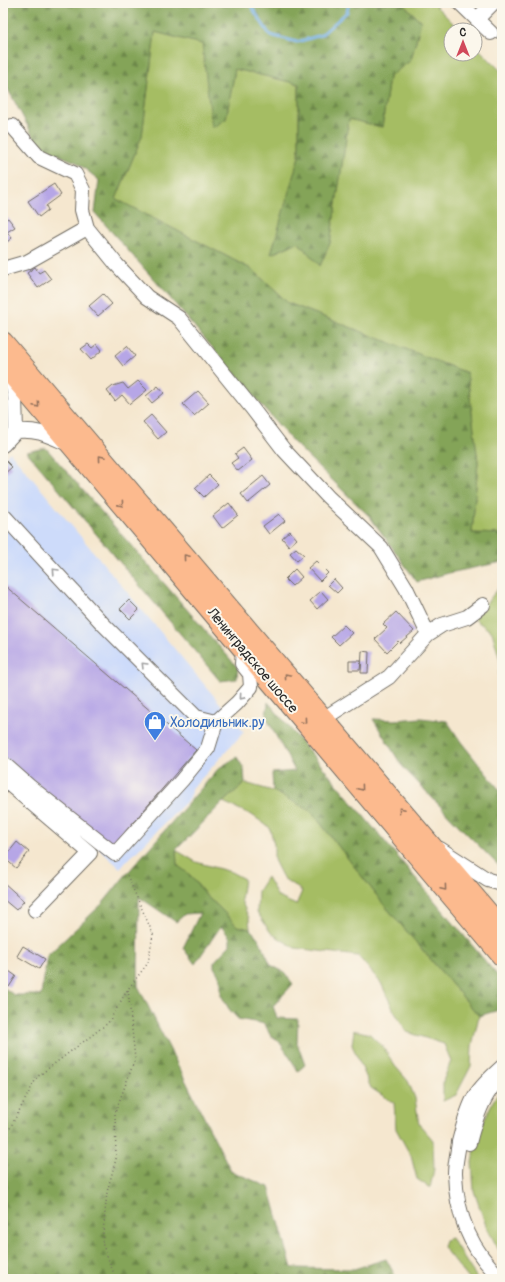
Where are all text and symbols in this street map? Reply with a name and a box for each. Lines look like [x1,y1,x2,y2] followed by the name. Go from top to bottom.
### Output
[443,22,483,62] north arrow
[460,26,467,39] text: С
[33,400,40,407] one-way arrow
[99,455,106,463] one-way arrow
[117,500,124,507] one-way arrow
[183,554,190,562] one-way arrow
[52,568,59,576] one-way arrow
[203,603,302,716] street label: Ленинградское шоссе
[141,662,149,670] one-way arrow
[284,673,291,680] one-way arrow
[240,692,247,699] one-way arrow
[142,709,168,742] shop icon: Холодильник.ру
[170,714,264,731] place label: Холодильник.ру
[300,717,307,724] one-way arrow
[356,784,363,791] one-way arrow
[399,807,406,815] one-way arrow
[440,883,447,891] one-way arrow

